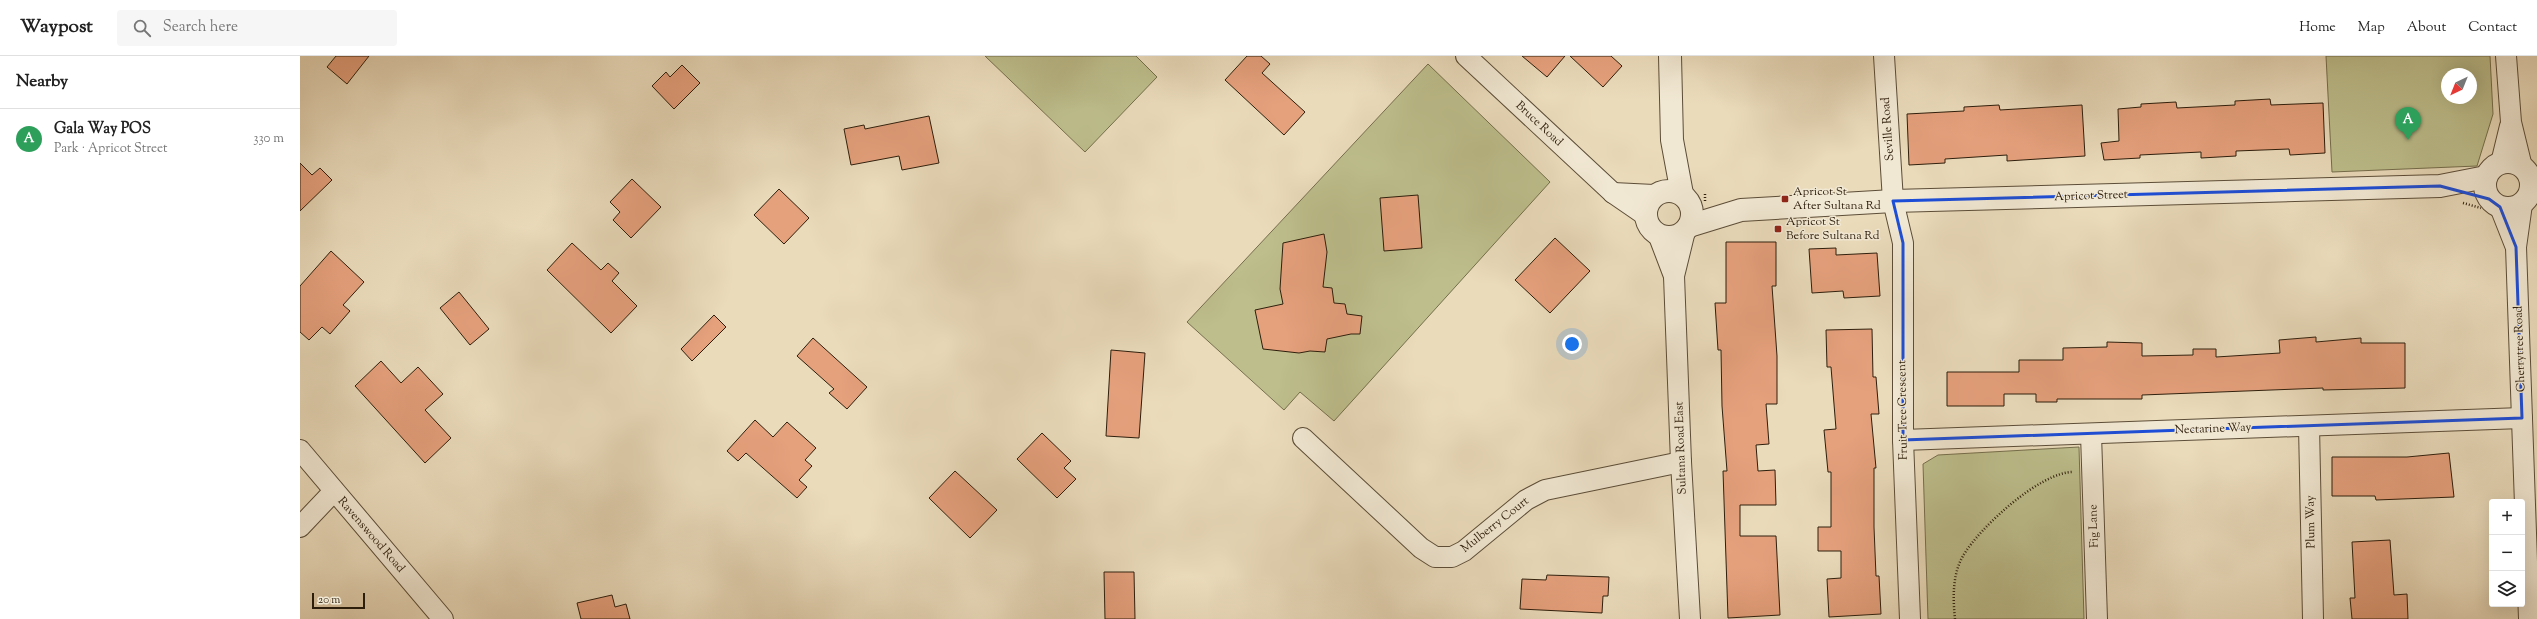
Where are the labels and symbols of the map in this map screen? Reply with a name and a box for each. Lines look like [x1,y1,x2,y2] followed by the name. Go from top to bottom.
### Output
[2441,68,2477,104] north arrow
[1877,96,1899,162] street label: Seville Road
[1511,97,1567,151] street label: Bruce Road
[2395,107,2421,140] pin: A
[1793,183,1881,215] place label: Apricot St After Sultana Rd
[2054,186,2128,206] street label: Apricot Street
[1780,194,1790,204] marker: Apricot St After Sultana Rd
[1786,213,1880,245] place label: Apricot St Before Sultana Rd
[1773,224,1783,234] marker: Apricot St Before Sultana Rd
[2509,305,2531,393] street label: Cherrytree Road
[1562,334,1582,354] your location
[1893,360,1913,460] street label: Fruit Tree Crescent
[1670,401,1692,495] street label: Sultana Road East
[2174,419,2252,439] street label: Nectarine Way
[333,493,409,577] street label: Ravenswood Road
[1457,493,1533,557] street label: Mulberry Court
[2302,495,2320,549] street label: Plum Way
[2084,504,2104,548] street label: Fig Lane
[312,591,365,610] scale bar

